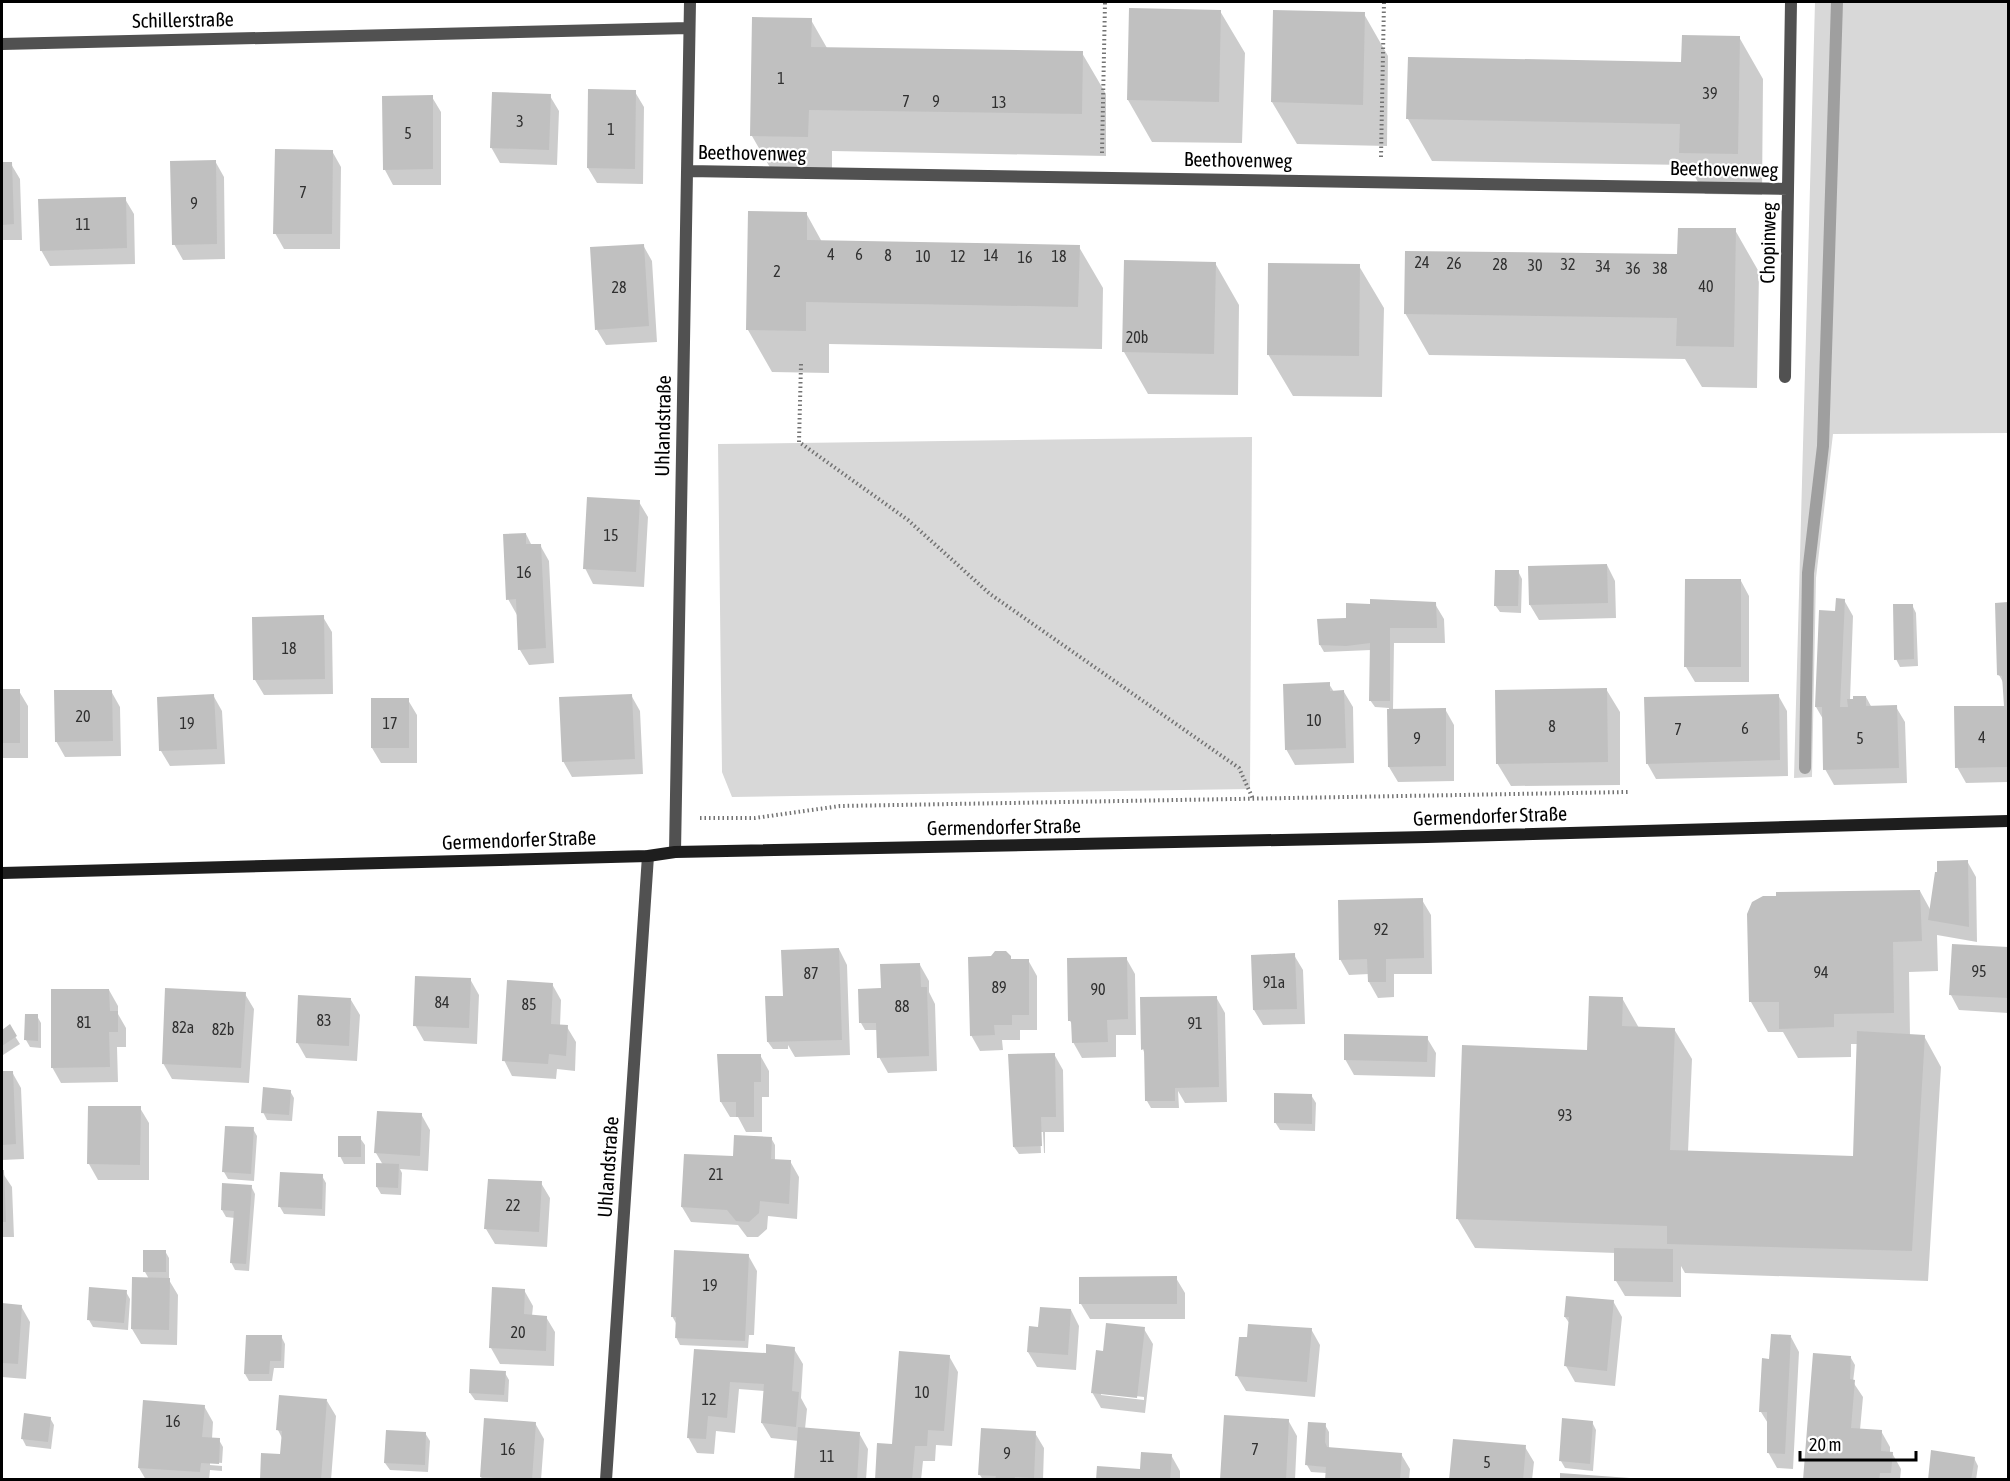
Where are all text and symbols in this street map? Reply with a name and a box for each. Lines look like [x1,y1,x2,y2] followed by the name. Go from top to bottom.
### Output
[132,7,234,32] street label: Schillerstraße
[777,69,785,87] house number: 1
[1702,84,1718,102] house number: 39
[902,92,910,110] house number: 7
[932,92,940,110] house number: 9
[991,93,1007,111] house number: 13
[516,112,524,130] house number: 3
[607,120,615,138] house number: 1
[404,124,412,142] house number: 5
[698,140,807,165] street label: Beethovenweg
[1184,147,1293,172] street label: Beethovenweg
[1670,156,1779,181] street label: Beethovenweg
[299,183,307,201] house number: 7
[190,194,198,212] house number: 9
[1755,202,1780,284] street label: Chopinweg
[75,215,91,233] house number: 11
[827,245,835,263] house number: 4
[855,245,863,263] house number: 6
[884,246,892,264] house number: 8
[983,246,999,264] house number: 14
[915,247,931,265] house number: 10
[950,247,966,265] house number: 12
[1051,247,1067,265] house number: 18
[1017,248,1033,266] house number: 16
[1414,253,1430,271] house number: 24
[1446,254,1462,272] house number: 26
[1492,255,1508,273] house number: 28
[1560,255,1576,273] house number: 32
[1527,256,1543,274] house number: 30
[1595,257,1611,275] house number: 34
[1625,259,1641,277] house number: 36
[1652,259,1668,277] house number: 38
[773,262,781,280] house number: 2
[1698,277,1714,295] house number: 40
[611,278,627,296] house number: 28
[1126,328,1148,346] house number: 20b
[650,375,675,477] street label: Uhlandstraße
[603,526,619,544] house number: 15
[516,563,532,581] house number: 16
[281,639,297,657] house number: 18
[75,707,91,725] house number: 20
[1306,711,1322,729] house number: 10
[179,714,195,732] house number: 19
[382,714,398,732] house number: 17
[1548,717,1556,735] house number: 8
[1741,719,1749,737] house number: 6
[1674,720,1682,738] house number: 7
[1978,728,1986,746] house number: 4
[1413,729,1421,747] house number: 9
[1856,729,1864,747] house number: 5
[1413,801,1567,830] street label: Germendorfer Straße
[927,814,1081,839] street label: Germendorfer Straße
[442,825,596,854] street label: Germendorfer Straße
[1373,920,1389,938] house number: 92
[1971,962,1987,980] house number: 95
[1813,963,1829,981] house number: 94
[803,964,819,982] house number: 87
[1263,973,1285,991] house number: 91a
[991,978,1007,996] house number: 89
[1090,980,1106,998] house number: 90
[434,993,450,1011] house number: 84
[521,995,537,1013] house number: 85
[894,997,910,1015] house number: 88
[316,1011,332,1029] house number: 83
[76,1013,92,1031] house number: 81
[1187,1014,1203,1032] house number: 91
[172,1018,194,1036] house number: 82a
[212,1020,234,1038] house number: 82b
[1557,1106,1573,1124] house number: 93
[592,1116,623,1218] street label: Uhlandstraße
[708,1165,724,1183] house number: 21
[505,1196,521,1214] house number: 22
[702,1276,718,1294] house number: 19
[510,1323,526,1341] house number: 20
[914,1383,930,1401] house number: 10
[701,1390,717,1408] house number: 12
[165,1412,181,1430] house number: 16
[1800,1424,1916,1462] scale bar
[1809,1434,1841,1455] text: 20 m
[500,1440,516,1458] house number: 16
[1251,1440,1259,1458] house number: 7
[1003,1444,1011,1462] house number: 9
[819,1447,835,1465] house number: 11
[1483,1453,1491,1471] house number: 5

